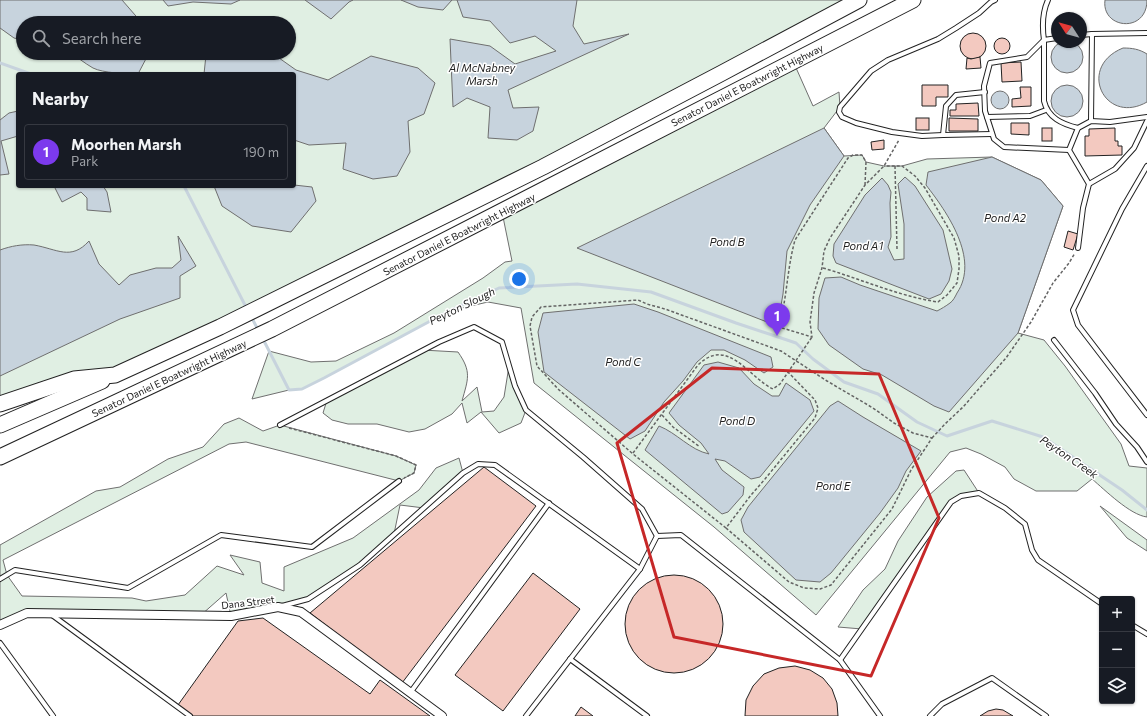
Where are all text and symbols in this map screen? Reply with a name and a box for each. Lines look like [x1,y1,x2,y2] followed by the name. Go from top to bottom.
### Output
[1051,12,1087,48] north arrow
[16,16,296,60] search box
[30,27,52,49] icon: search
[62,29,141,47] text: Search here
[669,41,825,129] street label: Senator Daniel E Boatwright Highway
[448,61,516,87] water label: Al McNabney Marsh
[32,88,89,109] text: Nearby
[71,135,181,153] text: Moorhen Marsh
[43,144,49,160] text: 1
[243,144,279,160] text: 190 m
[71,153,98,169] text: Park
[381,190,537,278] street label: Senator Daniel E Boatwright Highway
[984,211,1027,224] water label: Pond A2
[709,235,745,248] water label: Pond B
[843,239,883,252] water label: Pond A1
[509,269,529,289] your location
[427,284,497,327] water label: Peyton Slough
[764,303,790,336] pin: 1
[90,337,248,419] street label: Senator Daniel E Boatwright Highway
[605,355,641,368] water label: Pond C
[719,414,755,427] water label: Pond D
[1038,433,1101,481] water label: Peyton Creek
[816,479,851,492] water label: Pond E
[221,593,275,611] street label: Dana Street
[1099,596,1135,704] map controls
[1099,596,1135,632] button: +
[1099,632,1135,668] button: −
[1099,668,1135,704] button: layers

